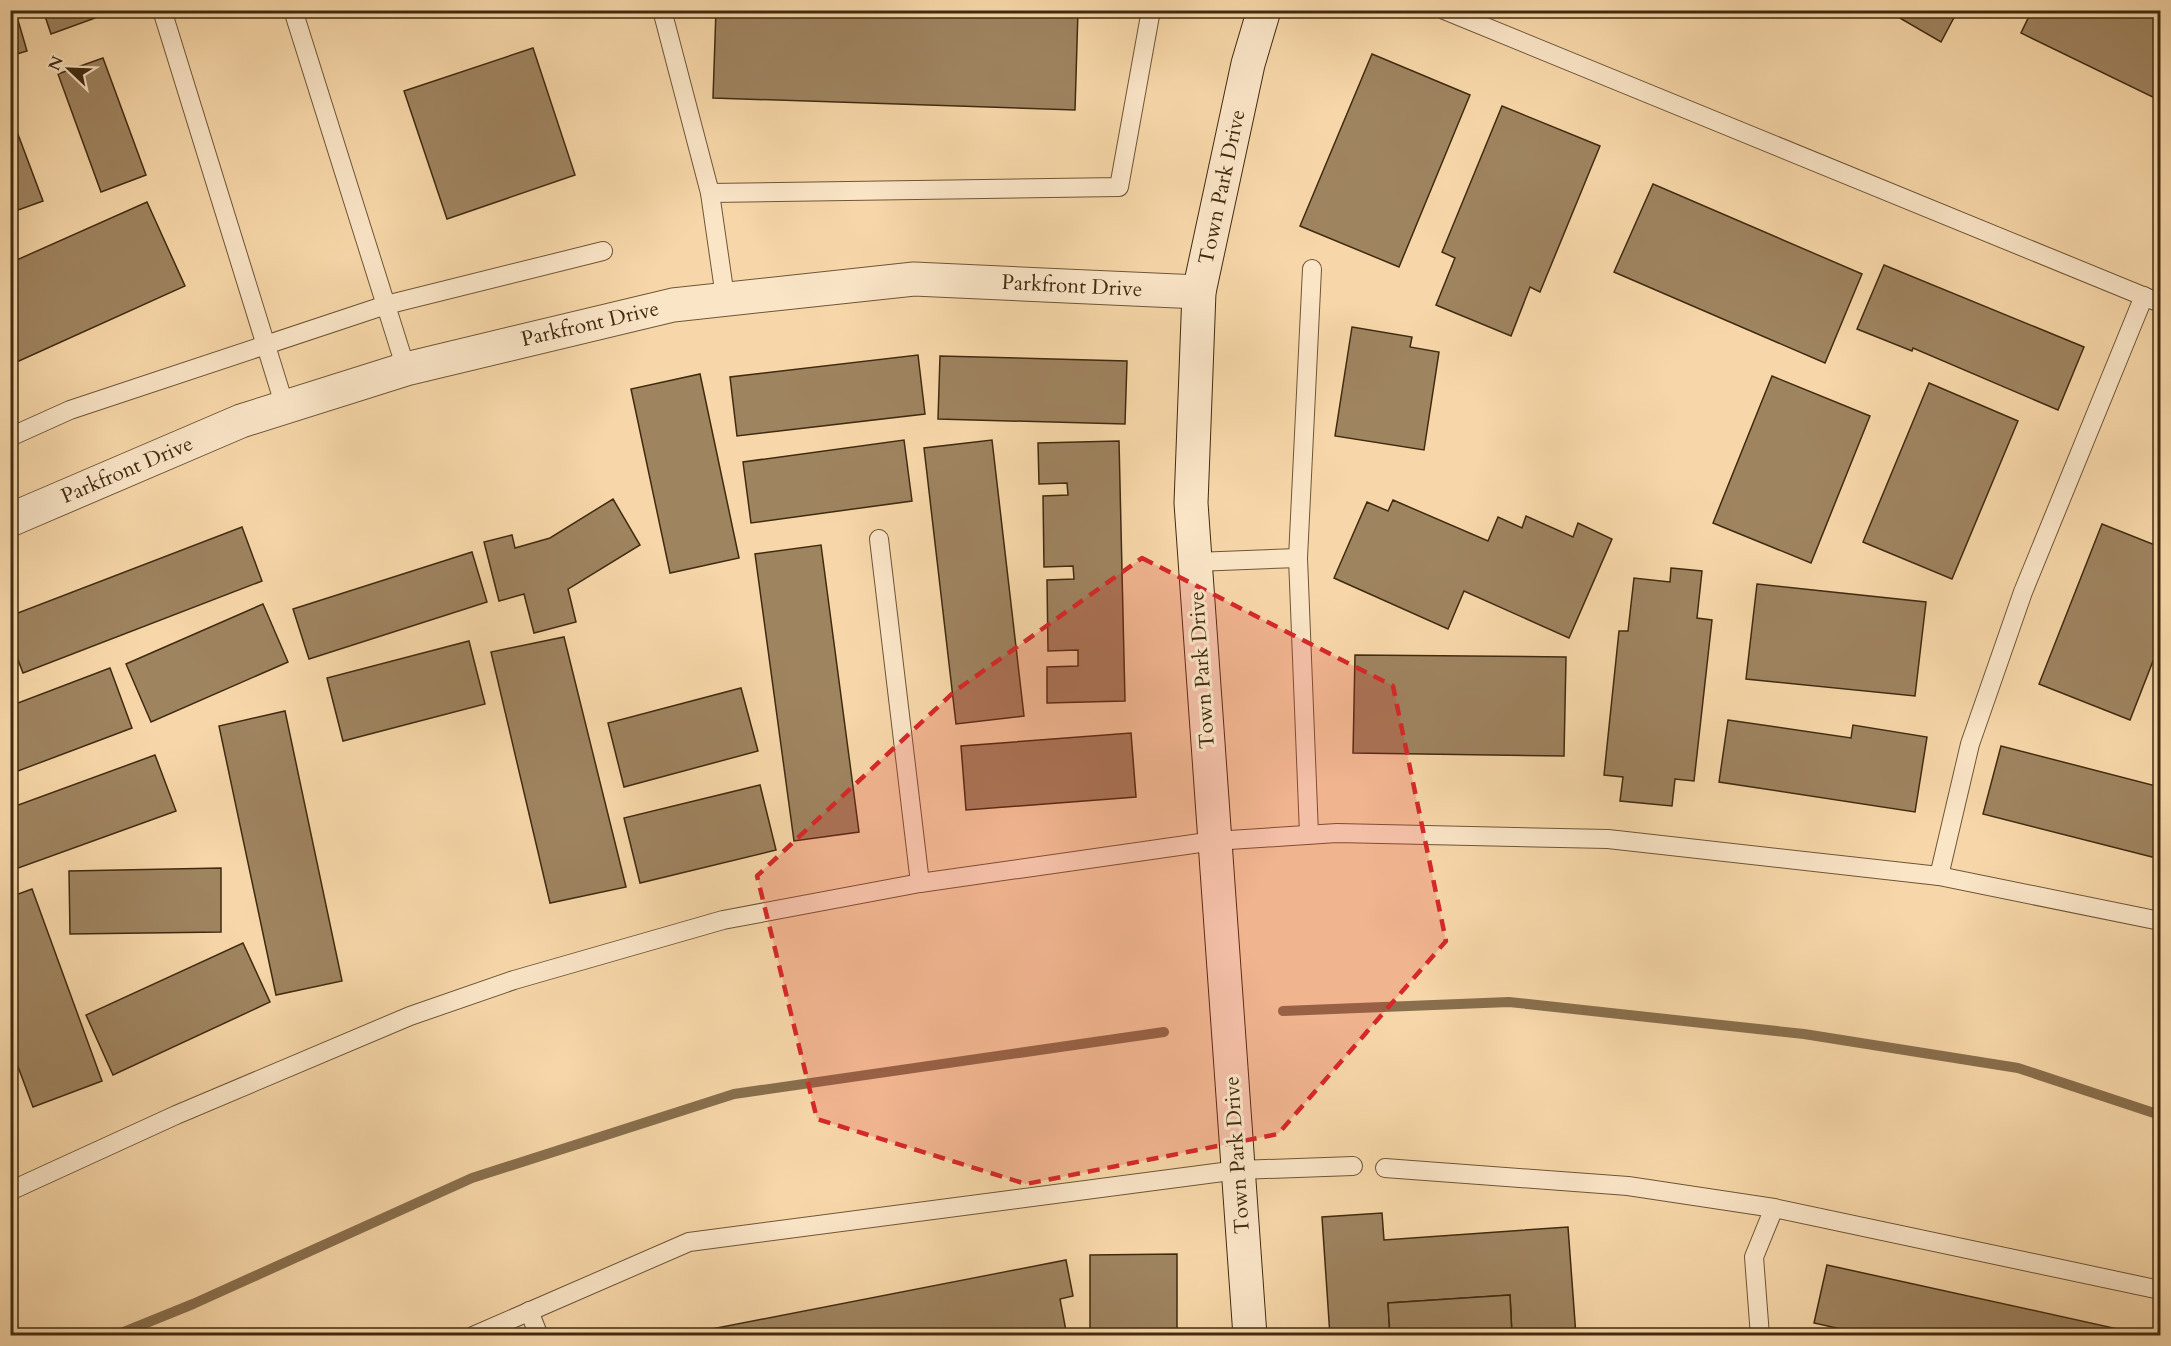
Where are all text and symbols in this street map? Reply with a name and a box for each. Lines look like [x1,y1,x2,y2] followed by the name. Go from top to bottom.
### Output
[39,39,99,99] north arrow
[43,53,69,74] text: N
[1191,107,1253,267] street label: Town Park Drive
[1001,268,1143,304] street label: Parkfront Drive
[518,294,662,354] street label: Parkfront Drive
[57,429,197,511] street label: Parkfront Drive
[1182,590,1222,750] street label: Town Park Drive
[1217,1075,1257,1235] street label: Town Park Drive

